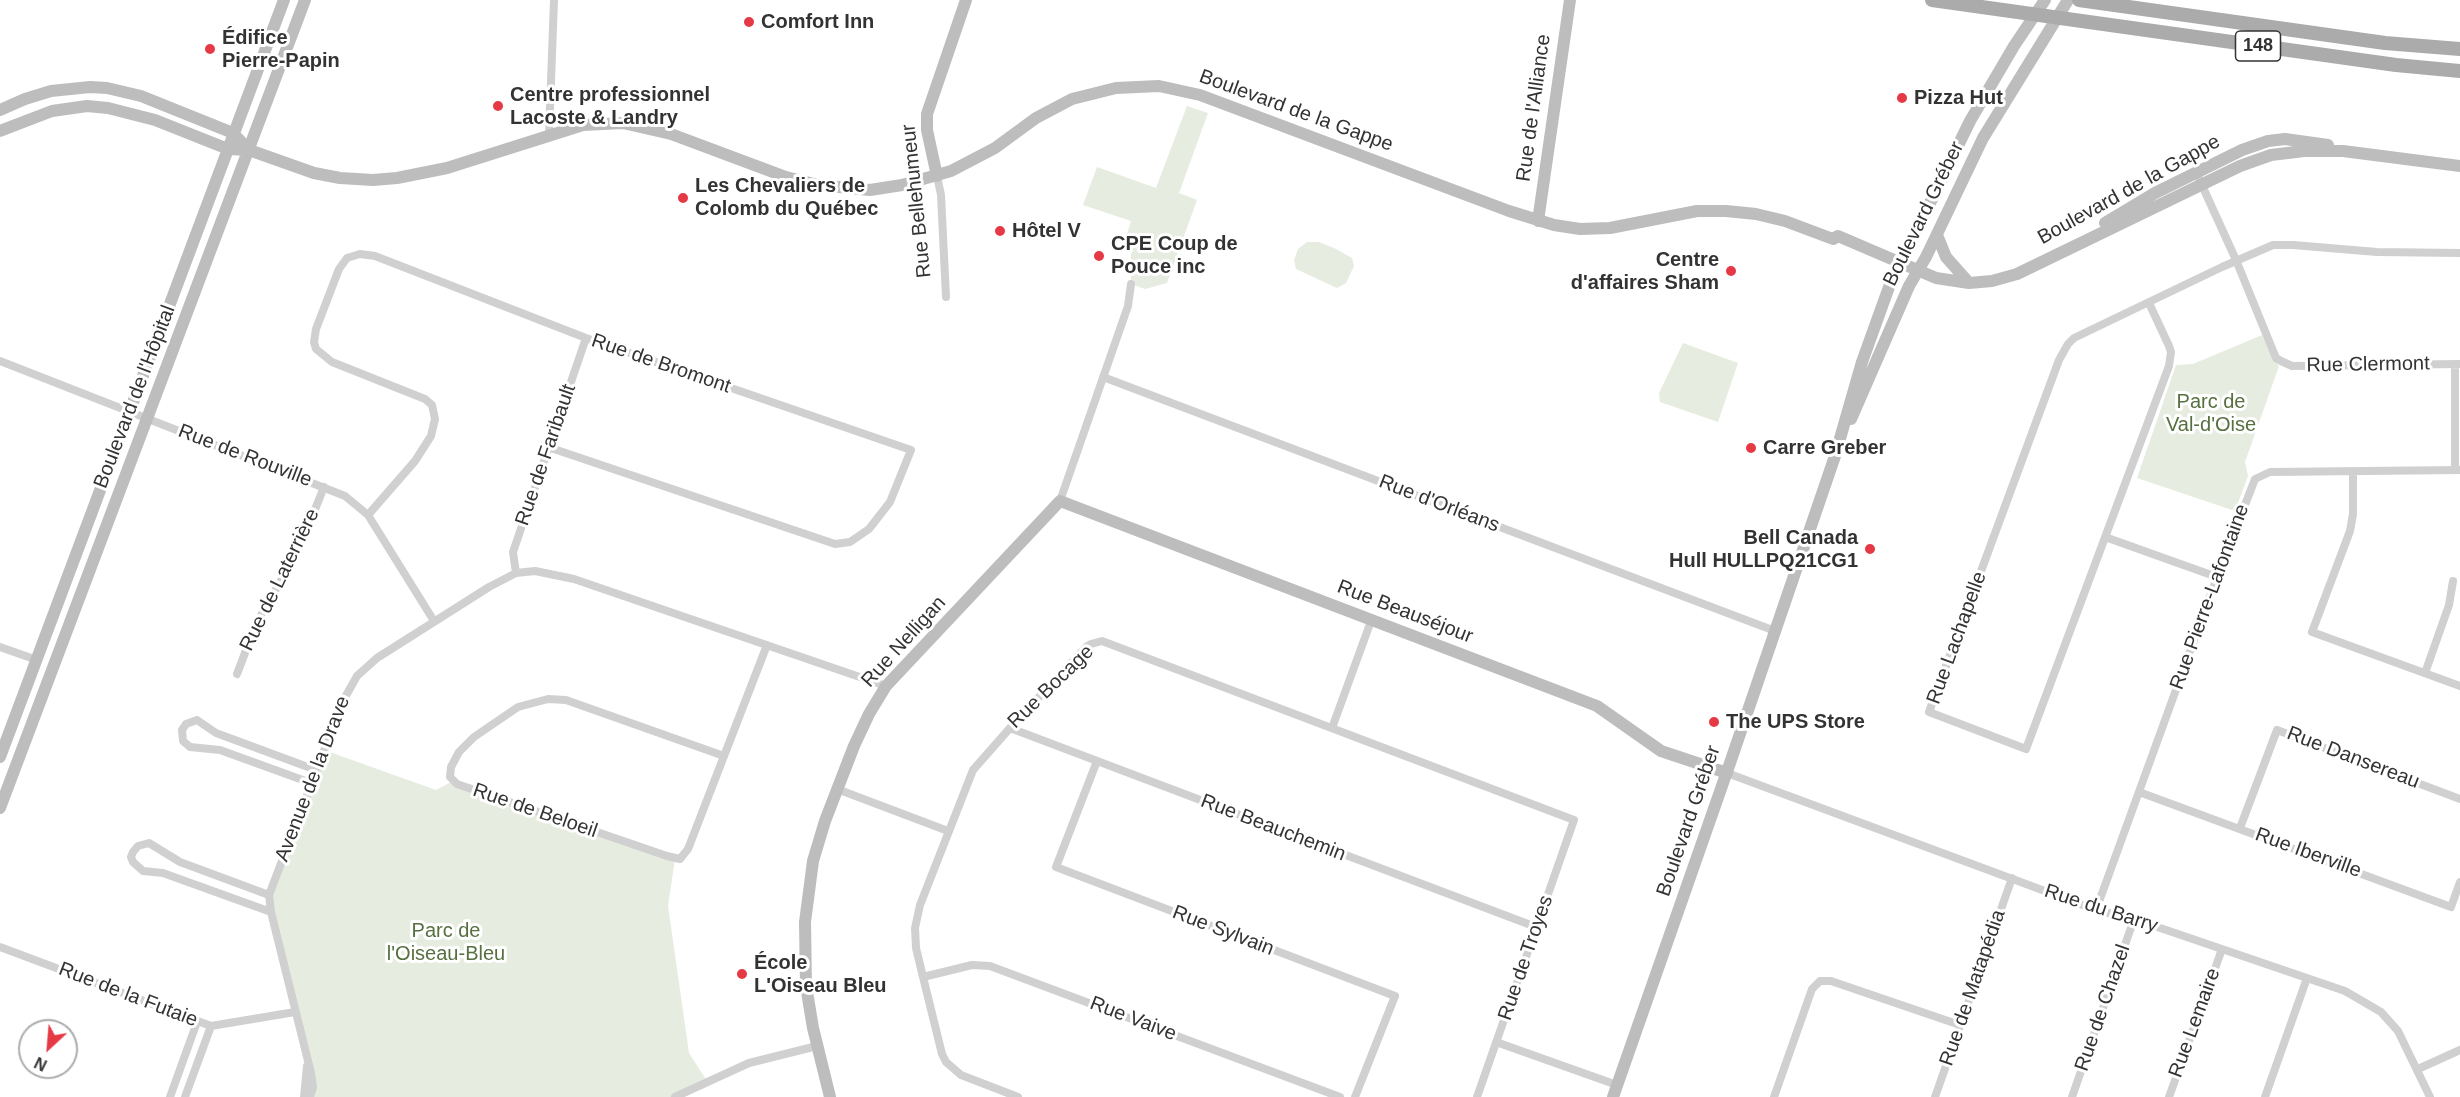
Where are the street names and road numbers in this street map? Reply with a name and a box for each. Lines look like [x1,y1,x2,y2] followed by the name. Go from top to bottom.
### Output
[2236,31,2280,61] road number: 148
[1512,33,1556,183] street label: Rue de l'Alliance
[1196,65,1396,157] street label: Boulevard de la Gappe
[897,123,937,279] street label: Rue Bellehumeur
[2034,130,2224,250] street label: Boulevard de la Gappe
[1879,138,1969,290] street label: Boulevard Gréber
[89,302,181,492] street label: Boulevard de l'Hôpital
[588,329,734,399] street label: Rue de Bromont
[2306,352,2430,378] street label: Rue Clermont
[511,381,581,529] street label: Rue de Faribault
[175,419,315,493] street label: Rue de Rouville
[1375,470,1503,538] street label: Rue d'Orléans
[2165,501,2255,693] street label: Rue Pierre-Lafontaine
[235,505,325,655] street label: Rue de Laterrière
[1922,569,1992,707] street label: Rue Lachapelle
[1334,575,1476,649] street label: Rue Beauséjour
[857,591,951,693] street label: Rue Nelligan
[1003,640,1099,734] street label: Rue Bocage
[270,693,356,865] street label: Avenue de la Drave
[2283,722,2423,794] street label: Rue Dansereau
[1652,742,1726,900] street label: Boulevard Gréber
[470,778,600,844] street label: Rue de Beloeil
[1197,789,1349,867] street label: Rue Beauchemin
[2252,823,2364,883] street label: Rue Iberville
[2041,879,2161,939] street label: Rue du Barry
[1493,892,1559,1024] street label: Rue de Troyes
[1169,901,1277,961] street label: Rue Sylvain
[1935,907,2011,1069] street label: Rue de Matapédia
[2070,942,2136,1074] street label: Rue de Chazel
[55,958,201,1032] street label: Rue de la Futaie
[2164,965,2226,1081] street label: Rue Lemaire
[1086,992,1180,1046] street label: Rue Vaive

